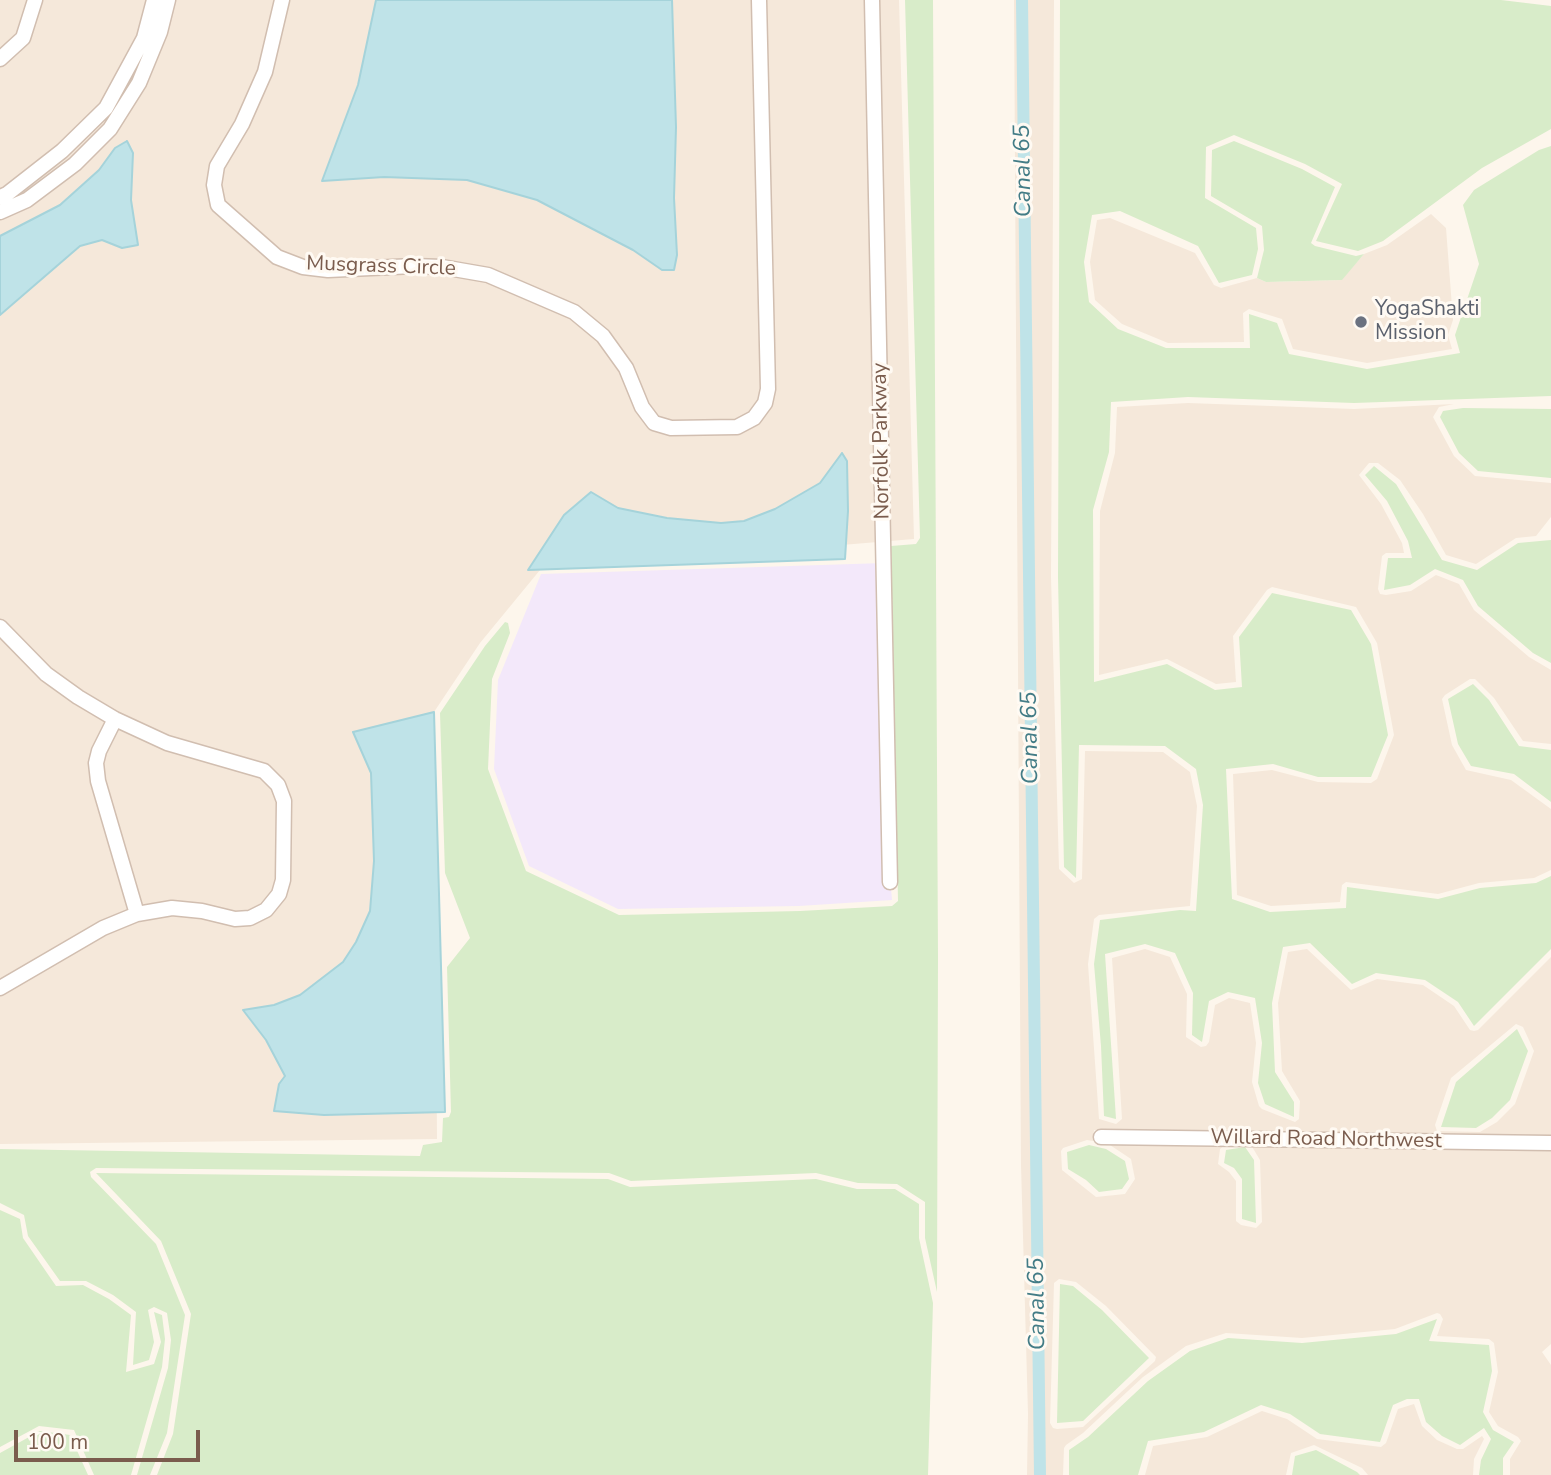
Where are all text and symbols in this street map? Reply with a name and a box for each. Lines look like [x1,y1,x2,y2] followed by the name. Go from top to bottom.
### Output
[1009,124,1039,218] water label: Canal 65
[306,252,456,282] street label: Musgrass Circle
[1375,297,1479,347] place label: YogaShakti Mission
[1353,314,1369,330] marker: YogaShakti Mission
[868,362,896,520] street label: Norfolk Parkway
[1016,691,1046,785] water label: Canal 65
[1210,1125,1442,1155] street label: Willard Road Northwest
[1023,1257,1053,1351] water label: Canal 65
[18,1416,203,1460] scale bar
[27,1428,88,1456] text: 100 m

